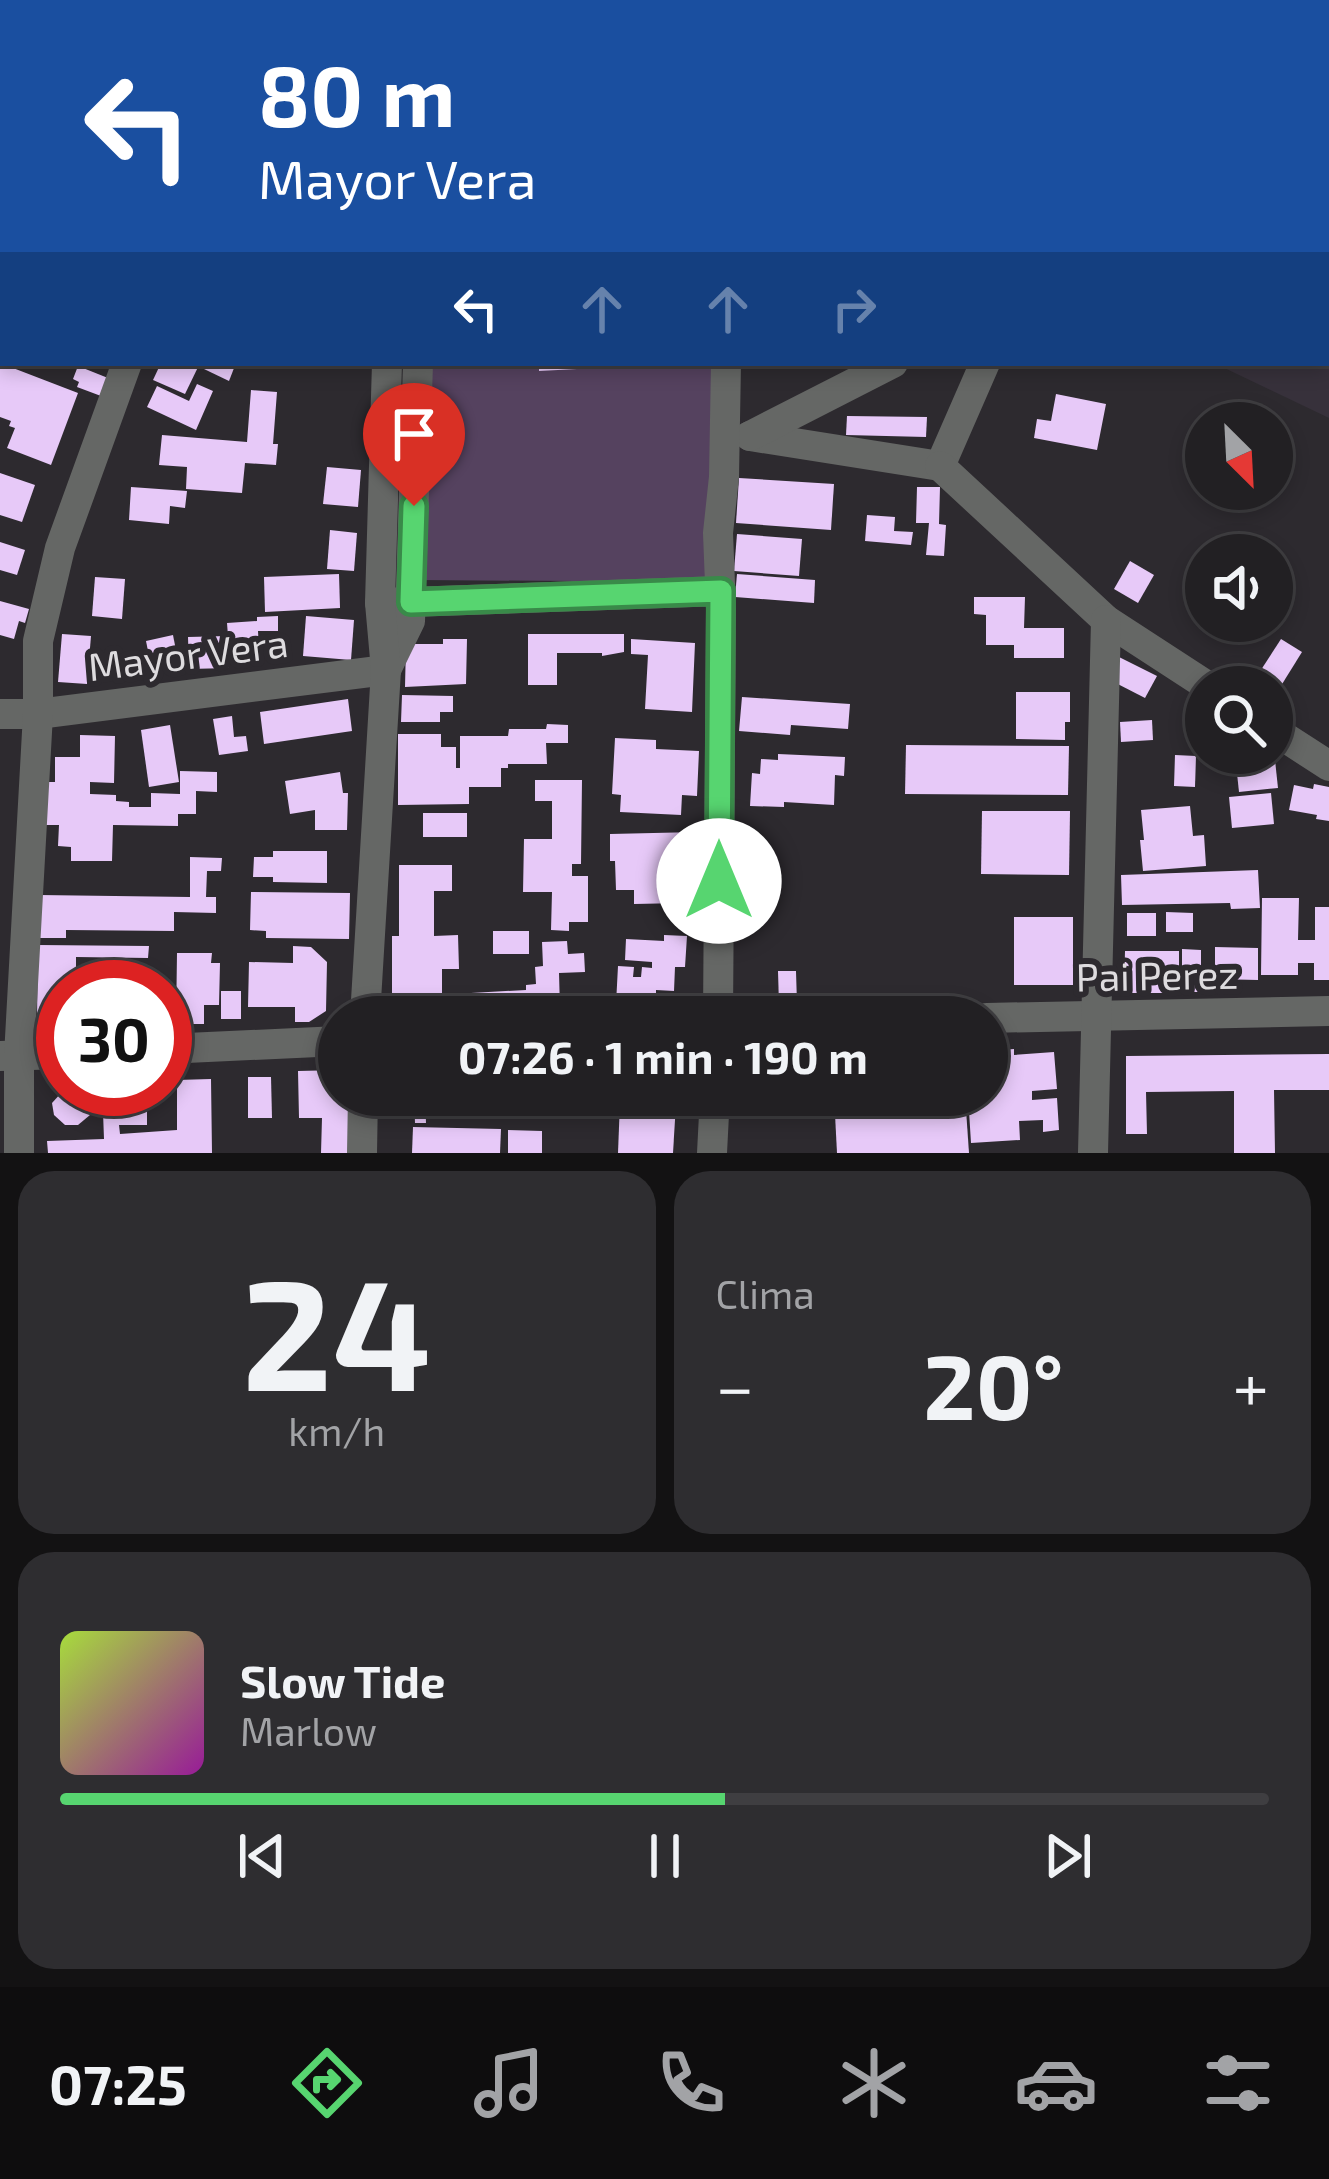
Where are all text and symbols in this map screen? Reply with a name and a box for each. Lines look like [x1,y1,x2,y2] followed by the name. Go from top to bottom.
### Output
[258,43,455,144] text: 80 m
[60,48,216,204] icon: left
[258,145,536,210] text: Mayor Vera
[443,276,509,342] icon: left
[569,276,635,342] icon: ahead
[695,276,761,342] icon: ahead
[821,276,887,342] icon: right
[363,383,465,506] pin
[381,401,447,467] icon: arrive
[1185,402,1293,510] north arrow
[1185,402,1293,774] map controls
[1185,534,1293,642] button: sound
[85,618,290,689] street label: Mayor Vera
[1185,666,1293,774] button: search
[656,818,782,944] position arrow
[1075,950,1239,999] street label: Pai Perez
[36,960,192,1116] speed limit sign: 30
[458,1029,868,1083] text: 07:26 · 1 min · 190 m
[242,1235,432,1422] text: 24
[716,1270,815,1317] text: Clima
[923,1330,1063,1438] text: 20°
[716,1345,754,1424] text: −
[1233,1345,1269,1424] text: +
[288,1407,385,1454] text: km/h
[240,1653,445,1707] text: Slow Tide
[240,1707,377,1754] text: Marlow
[229,1823,295,1889] icon: previous
[632,1823,698,1889] icon: pause
[1035,1823,1101,1889] icon: next
[285,2041,369,2125] icon: directions
[467,2041,551,2125] icon: music
[649,2041,733,2125] icon: phone
[832,2041,916,2125] icon: climate
[1014,2041,1098,2125] icon: car
[1196,2041,1280,2125] icon: filters
[49,2051,187,2116] text: 07:25

